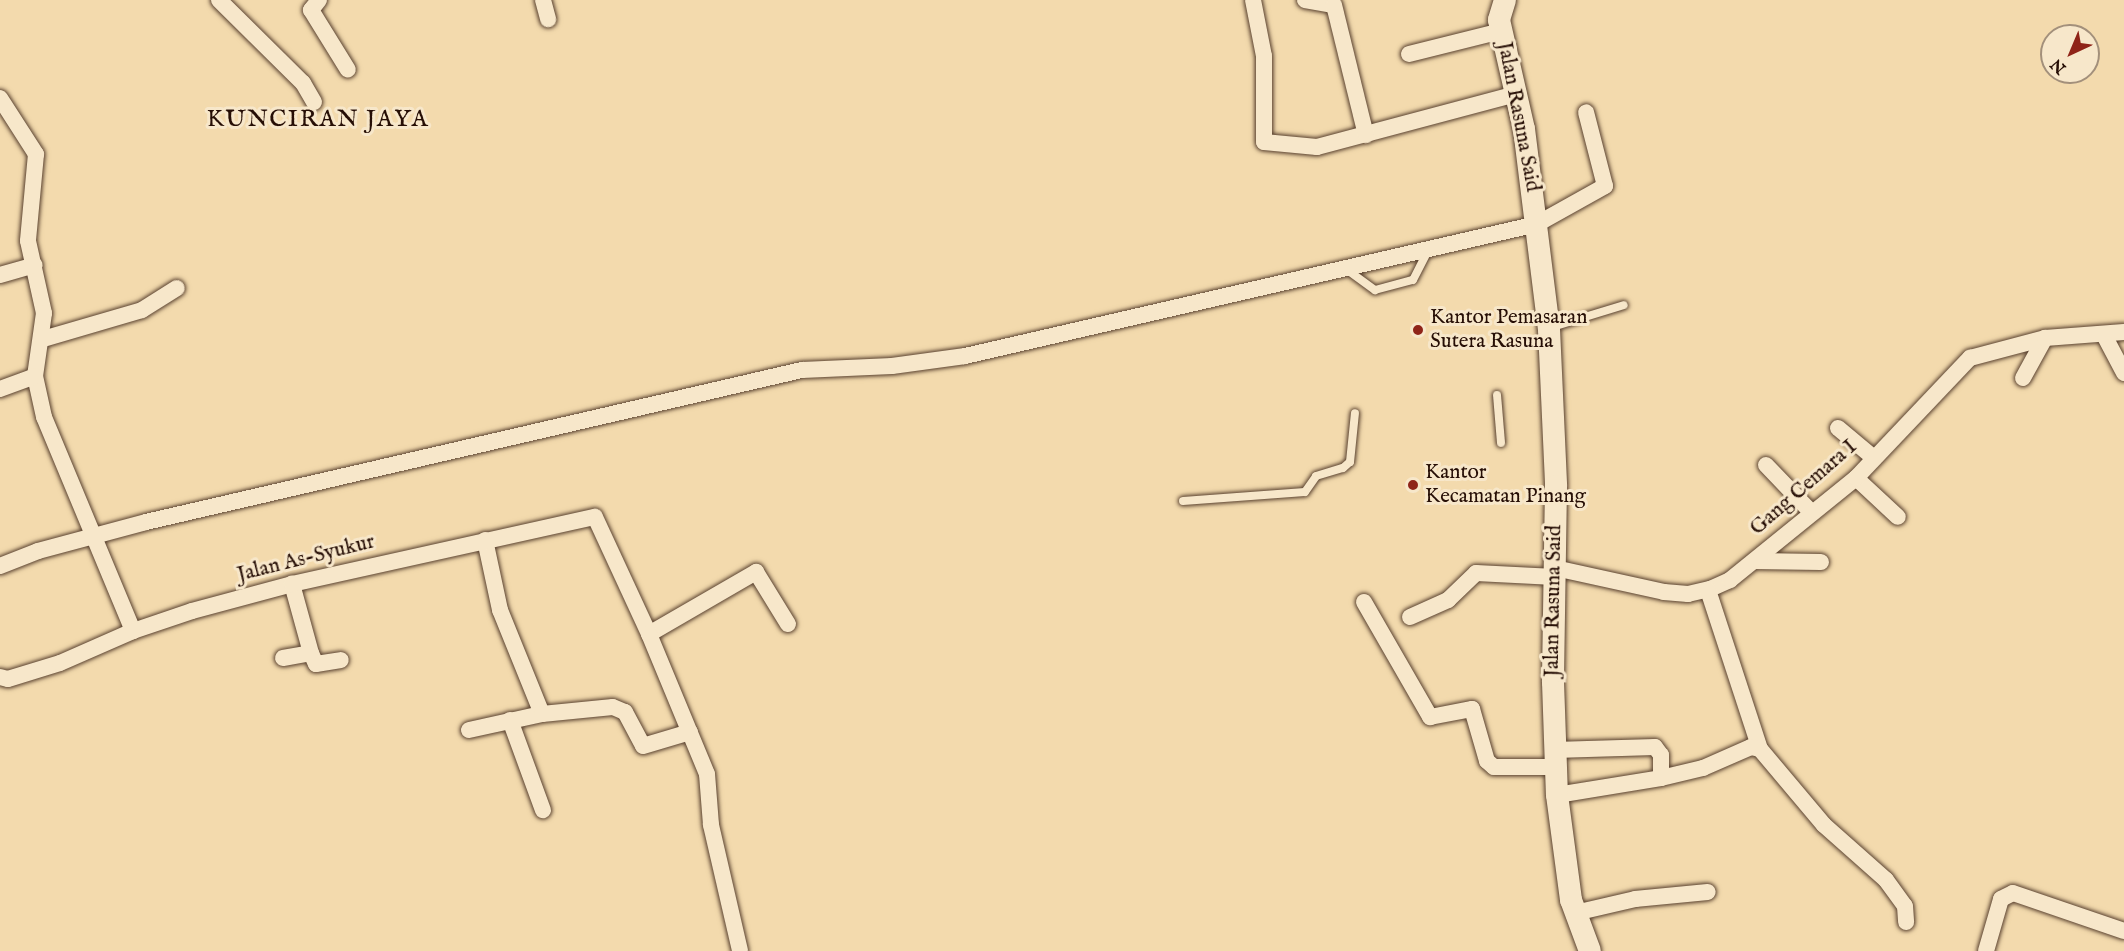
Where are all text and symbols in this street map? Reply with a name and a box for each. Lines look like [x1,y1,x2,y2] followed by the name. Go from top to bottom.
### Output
[2040,24,2100,84] north arrow
[1491,40,1545,194] street label: Jalan Rasuna Said
[2047,54,2071,78] text: N
[207,106,429,134] district label: KUNCIRAN JAYA
[1430,305,1587,355] place label: Kantor Pemasaran Sutera Rasuna
[1411,323,1425,337] marker: Kantor Pemasaran Sutera Rasuna
[1745,435,1863,541] street label: Gang Cemara I
[1425,460,1586,510] place label: Kantor Kecamatan Pinang
[1406,478,1420,492] marker: Kantor Kecamatan Pinang
[1540,525,1568,677] street label: Jalan Rasuna Said
[235,530,377,588] street label: Jalan As-Syukur

